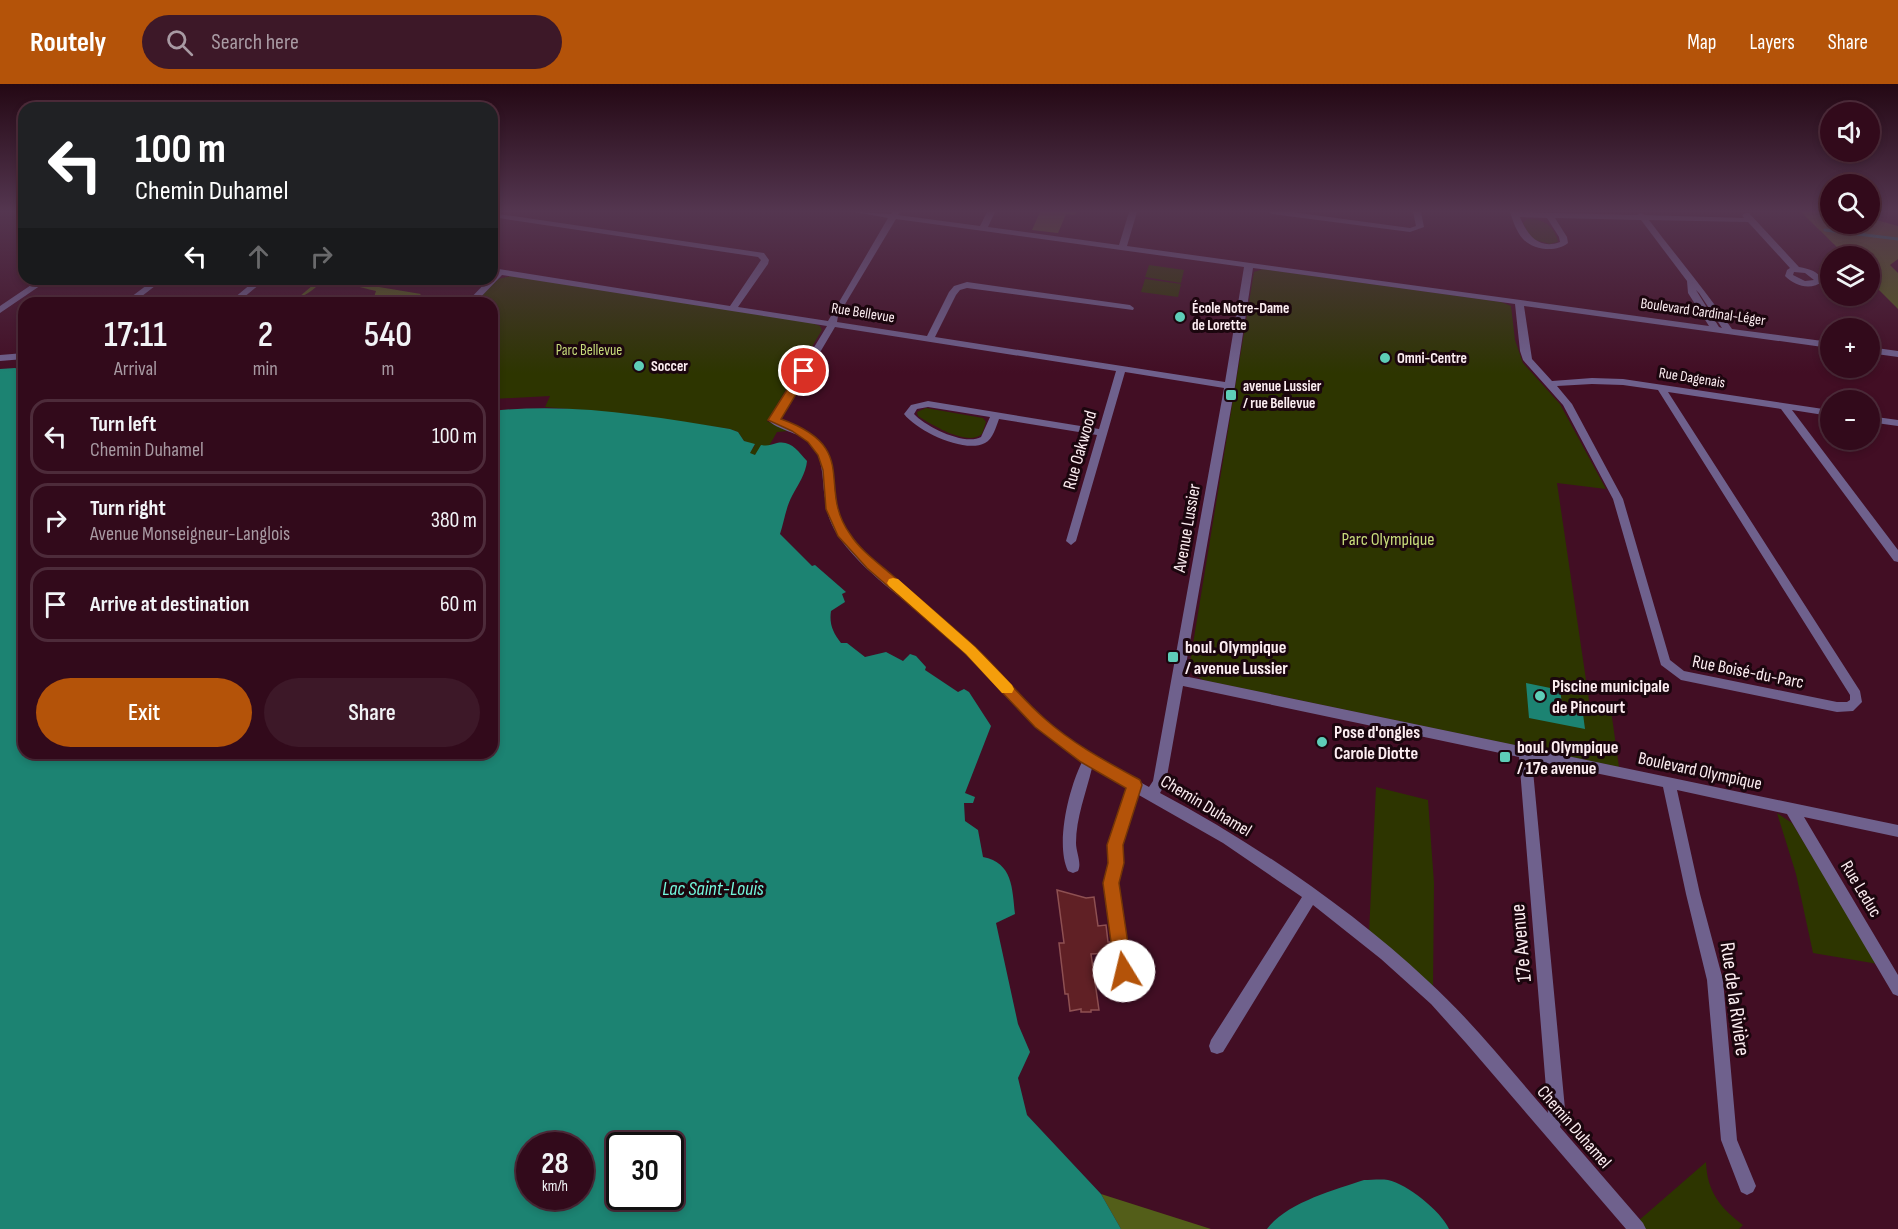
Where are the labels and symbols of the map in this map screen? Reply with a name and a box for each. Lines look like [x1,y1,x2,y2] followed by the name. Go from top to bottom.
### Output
[1639,294,1767,330] street label: Boulevard Cardinal-Léger
[830,299,896,327] street label: Rue Bellevue
[1192,299,1289,335] place label: École Notre-Dame de Lorette
[1173,310,1187,324] marker: École Notre-Dame de Lorette
[556,341,622,360] park label: Parc Bellevue
[778,345,829,396] pin
[1397,349,1467,368] place label: Omni-Centre
[1378,351,1392,365] marker: Omni-Centre
[651,357,688,376] place label: Soccer
[632,359,646,373] marker: Soccer
[1657,363,1727,393] street label: Rue Dagenais
[1243,377,1322,413] place label: avenue Lussier / rue Bellevue
[1224,388,1238,402] marker: avenue Lussier / rue Bellevue
[1059,408,1101,492] street label: Rue Oakwood
[1169,482,1205,575] street label: Avenue Lussier
[1341,529,1435,550] park label: Parc Olympique
[1185,637,1288,679] place label: boul. Olympique / avenue Lussier
[1166,650,1180,664] marker: boul. Olympique / avenue Lussier
[1690,651,1806,693] street label: Rue Boisé-du-Parc
[1552,676,1670,718] place label: Piscine municipale de Pincourt
[1533,689,1547,703] marker: Piscine municipale de Pincourt
[1334,722,1420,764] place label: Pose d'ongles Carole Diotte
[1315,735,1329,749] marker: Pose d'ongles Carole Diotte
[1517,737,1618,779] place label: boul. Olympique / 17e avenue
[1636,748,1764,794] street label: Boulevard Olympique
[1498,750,1512,764] marker: boul. Olympique / 17e avenue
[1157,771,1255,841] street label: Chemin Duhamel
[1836,857,1886,921] street label: Rue Leduc
[662,877,764,901] water label: Lac Saint-Louis
[1505,903,1537,983] street label: 17e Avenue
[1092,939,1156,1003] position arrow
[1715,941,1755,1057] street label: Rue de la Rivière
[1533,1082,1615,1172] street label: Chemin Duhamel
[606,1132,684,1210] speed limit sign: 30

